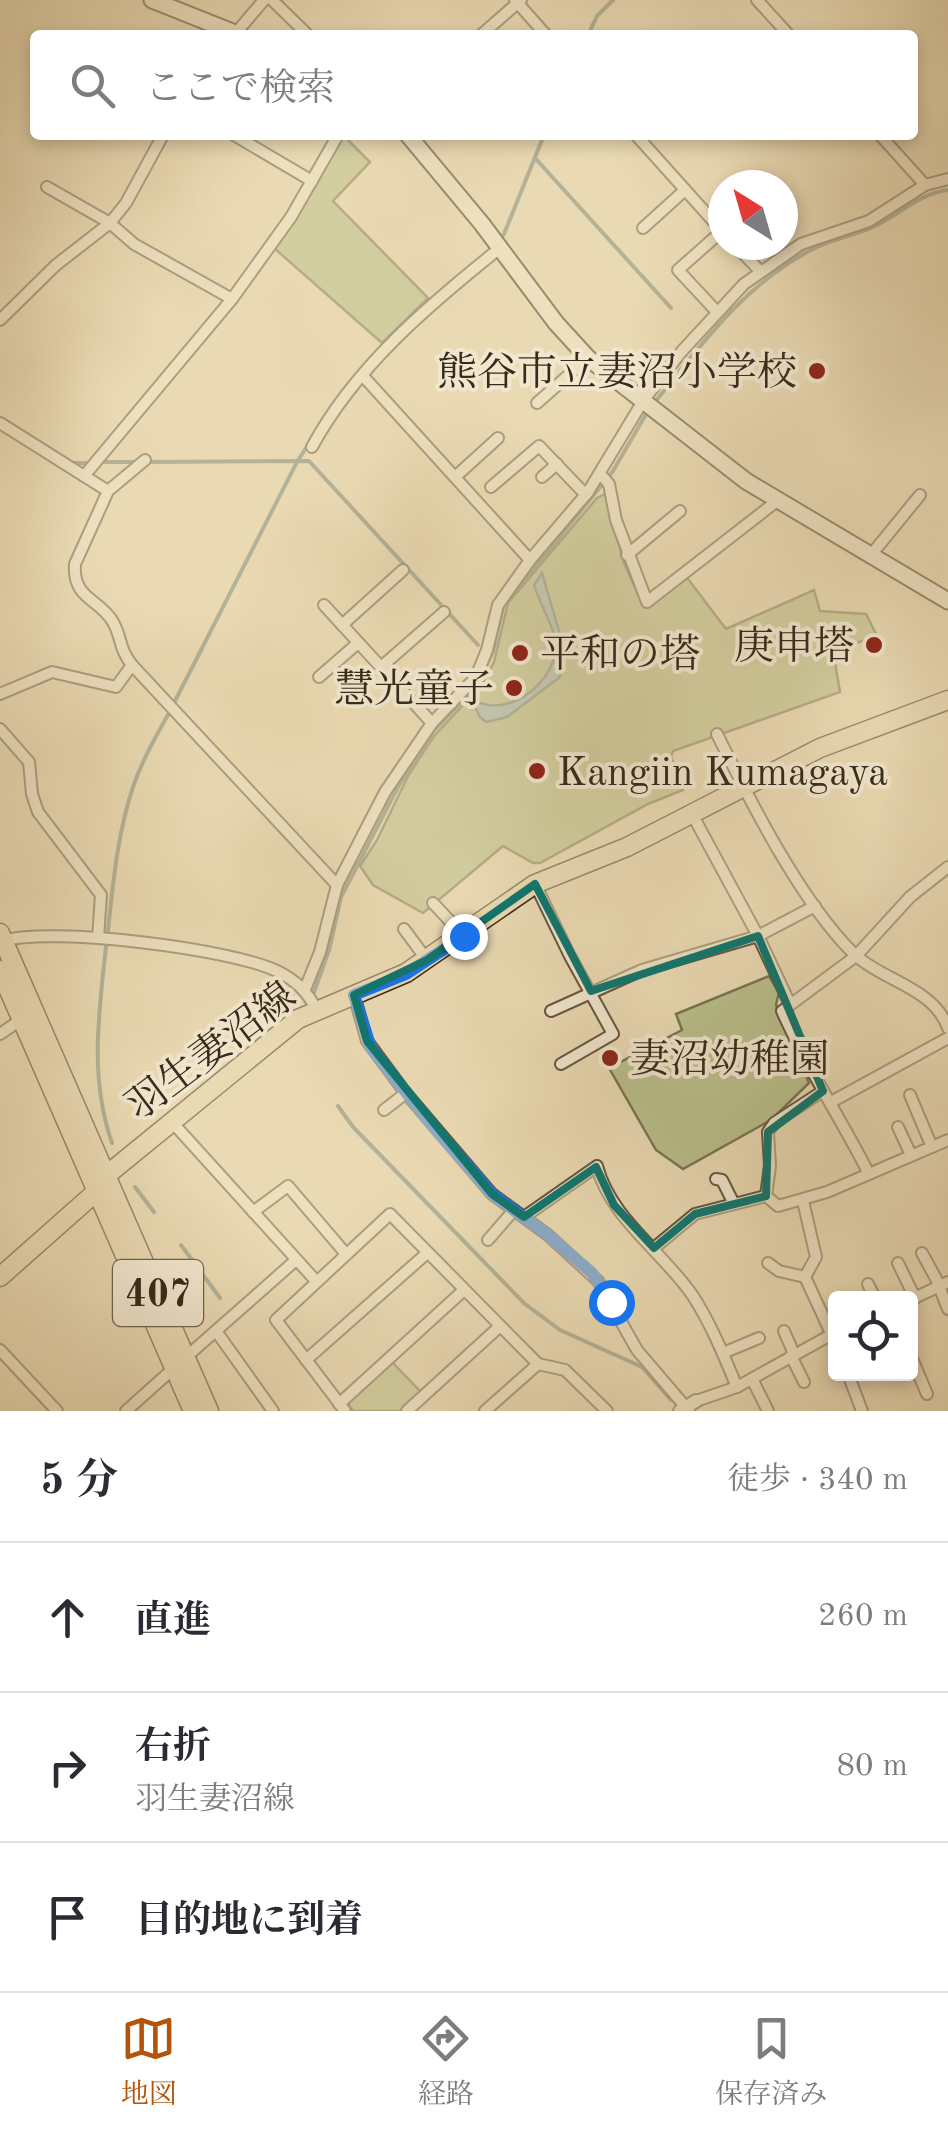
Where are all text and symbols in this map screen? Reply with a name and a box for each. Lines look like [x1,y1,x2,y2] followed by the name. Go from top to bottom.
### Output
[30,30,918,140] search box
[65,58,120,113] icon: search
[145,71,335,109] text: ここで検索
[708,170,798,260] north arrow
[437,351,797,395] place label: 熊谷市立妻沼小学校
[806,360,828,382] marker: 熊谷市立妻沼小学校
[734,625,854,669] place label: 庚申塔
[540,633,700,677] place label: 平和の塔
[863,634,885,656] marker: 庚申塔
[509,642,531,664] marker: 平和の塔
[334,668,494,712] place label: 慧光童子
[503,677,525,699] marker: 慧光童子
[557,755,888,795] place label: Kangiin Kumagaya
[526,760,548,782] marker: Kangiin Kumagaya
[442,914,488,960] route end
[118,974,304,1129] street label: 羽生妻沼線
[630,1038,830,1082] place label: 妻沼幼稚園
[599,1047,621,1069] marker: 妻沼幼稚園
[113,1260,203,1326] road number: 407
[589,1280,635,1326] route start
[828,1291,918,1381] map controls
[828,1291,918,1381] button: locate
[40,1461,118,1503] text: 5 分
[727,1465,908,1497] text: 徒歩 · 340 m
[40,1590,95,1645] icon: ahead
[818,1601,908,1633] text: 260 m
[135,1603,211,1641] text: 直進
[135,1729,211,1767] text: 右折
[40,1740,95,1795] icon: right
[837,1751,908,1783] text: 80 m
[135,1785,295,1817] text: 羽生妻沼線
[40,1890,95,1945] icon: arrive
[135,1903,363,1941] text: 目的地に到着
[121,2011,177,2114] tab: 地図
[418,2011,474,2114] tab: 経路
[715,2011,827,2114] tab: 保存済み

